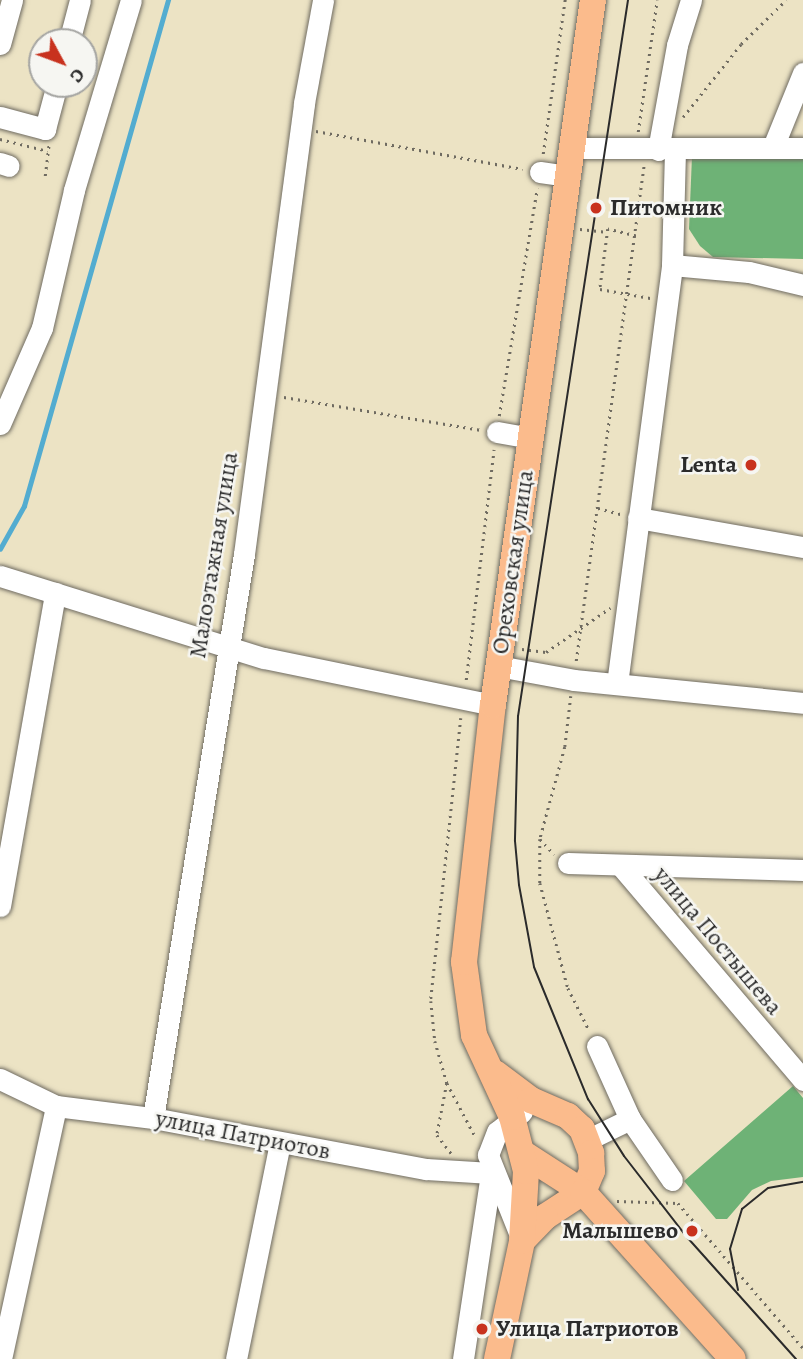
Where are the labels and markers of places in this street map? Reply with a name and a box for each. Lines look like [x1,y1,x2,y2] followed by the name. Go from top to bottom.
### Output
[610,194,722,222] place label: Питомник
[588,200,604,216] marker: Питомник
[680,451,737,479] place label: Lenta
[743,457,759,473] marker: Lenta
[562,1217,678,1245] place label: Малышево
[684,1223,700,1239] marker: Малышево
[496,1315,679,1343] place label: Улица Патриотов
[474,1321,490,1337] marker: Улица Патриотов

